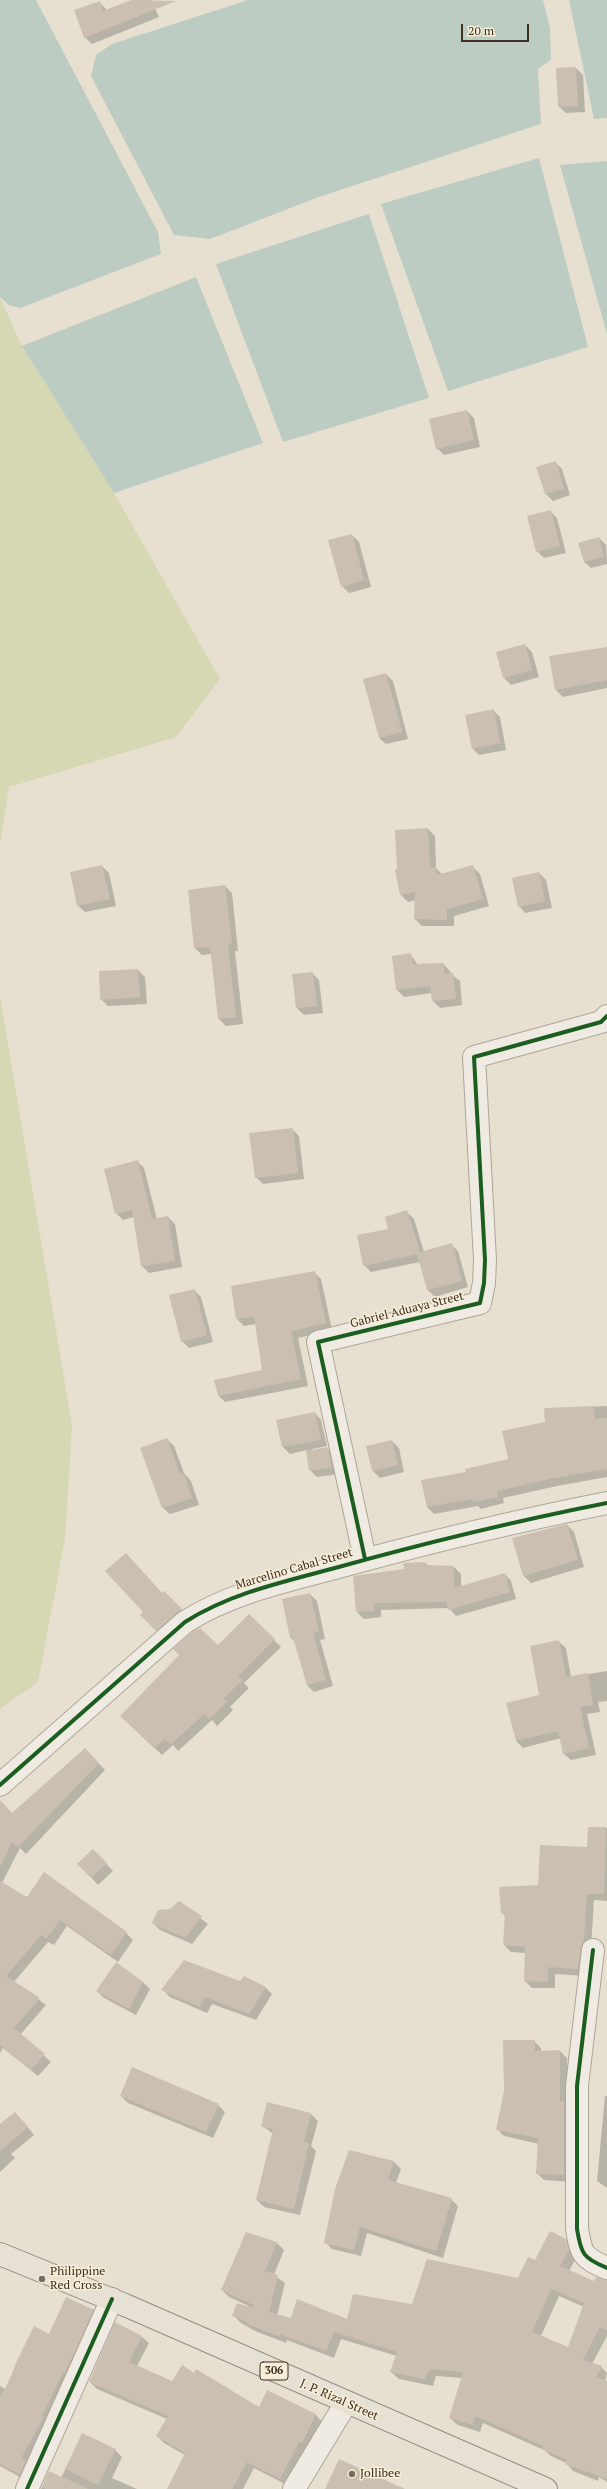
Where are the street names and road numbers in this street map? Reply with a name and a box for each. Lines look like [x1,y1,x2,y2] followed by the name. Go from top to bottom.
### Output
[349,1289,465,1331] street label: Gabriel Aduaya Street
[234,1545,354,1593] street label: Marcelino Cabal Street
[260,2362,288,2380] road number: 306
[298,2376,380,2424] street label: J. P. Rizal Street

